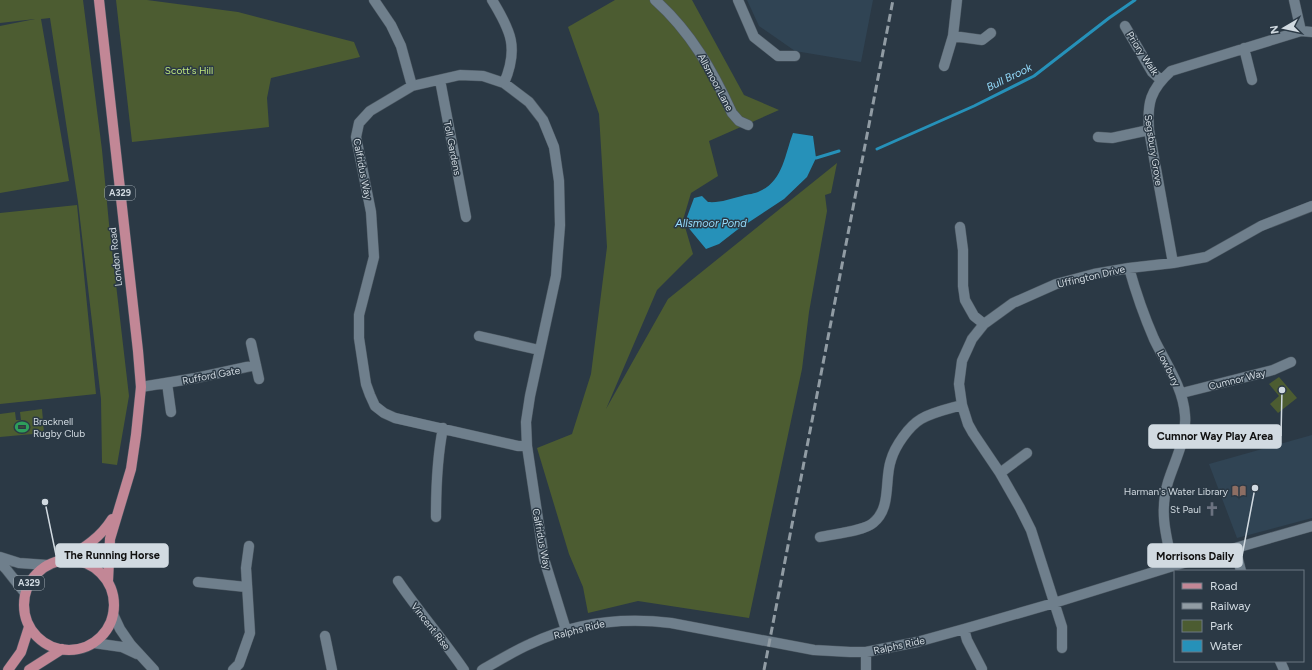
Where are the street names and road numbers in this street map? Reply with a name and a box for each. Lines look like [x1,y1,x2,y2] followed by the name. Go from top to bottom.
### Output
[1124,29,1162,78] street label: Priory Walk
[695,51,736,114] street label: Allsmoor Lane
[1141,114,1166,187] street label: Segsbury Grove
[441,120,464,177] street label: Toll Gardens
[350,137,375,201] street label: Calfridus Way
[105,186,135,200] road number: A329
[106,227,125,287] street label: London Road
[1056,262,1127,291] street label: Uffington Drive
[1154,348,1183,389] street label: Lowbury
[181,363,242,387] street label: Rufford Gate
[1207,366,1268,393] street label: Cumnor Way
[529,507,554,571] street label: Calfridus Way
[14,576,44,590] road number: A329
[408,600,453,653] street label: Vincent Rise
[552,617,606,642] street label: Ralphs Ride
[872,634,926,657] street label: Ralphs Ride

